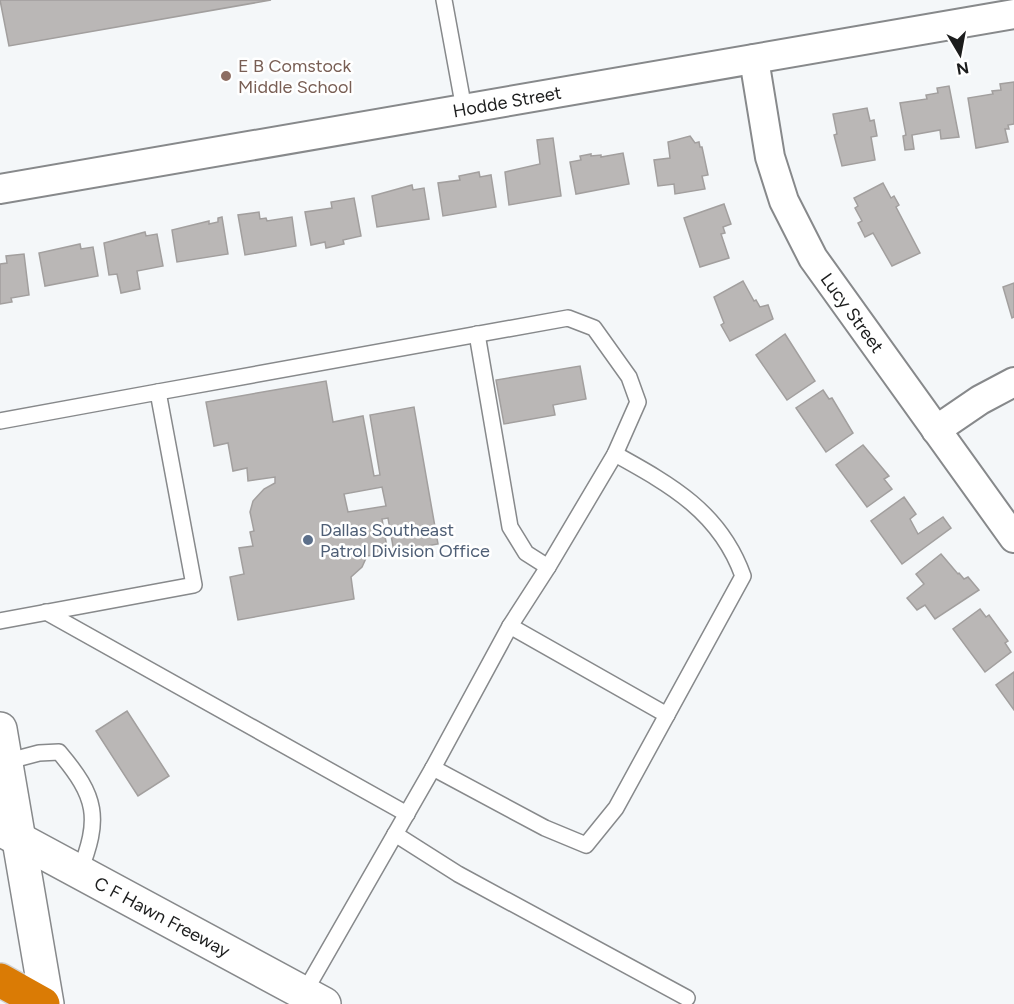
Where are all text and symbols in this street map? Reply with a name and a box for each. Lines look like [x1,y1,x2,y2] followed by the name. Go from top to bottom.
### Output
[930,24,990,84] north arrow
[238,55,352,98] place label: E B Comstock Middle School
[955,58,970,79] text: N
[219,69,233,83] marker: E B Comstock Middle School
[451,82,563,122] street label: Hodde Street
[816,269,888,357] street label: Lucy Street
[320,519,490,562] place label: Dallas Southeast Patrol Division Office
[301,533,315,547] marker: Dallas Southeast Patrol Division Office
[90,872,234,962] street label: C F Hawn Freeway

